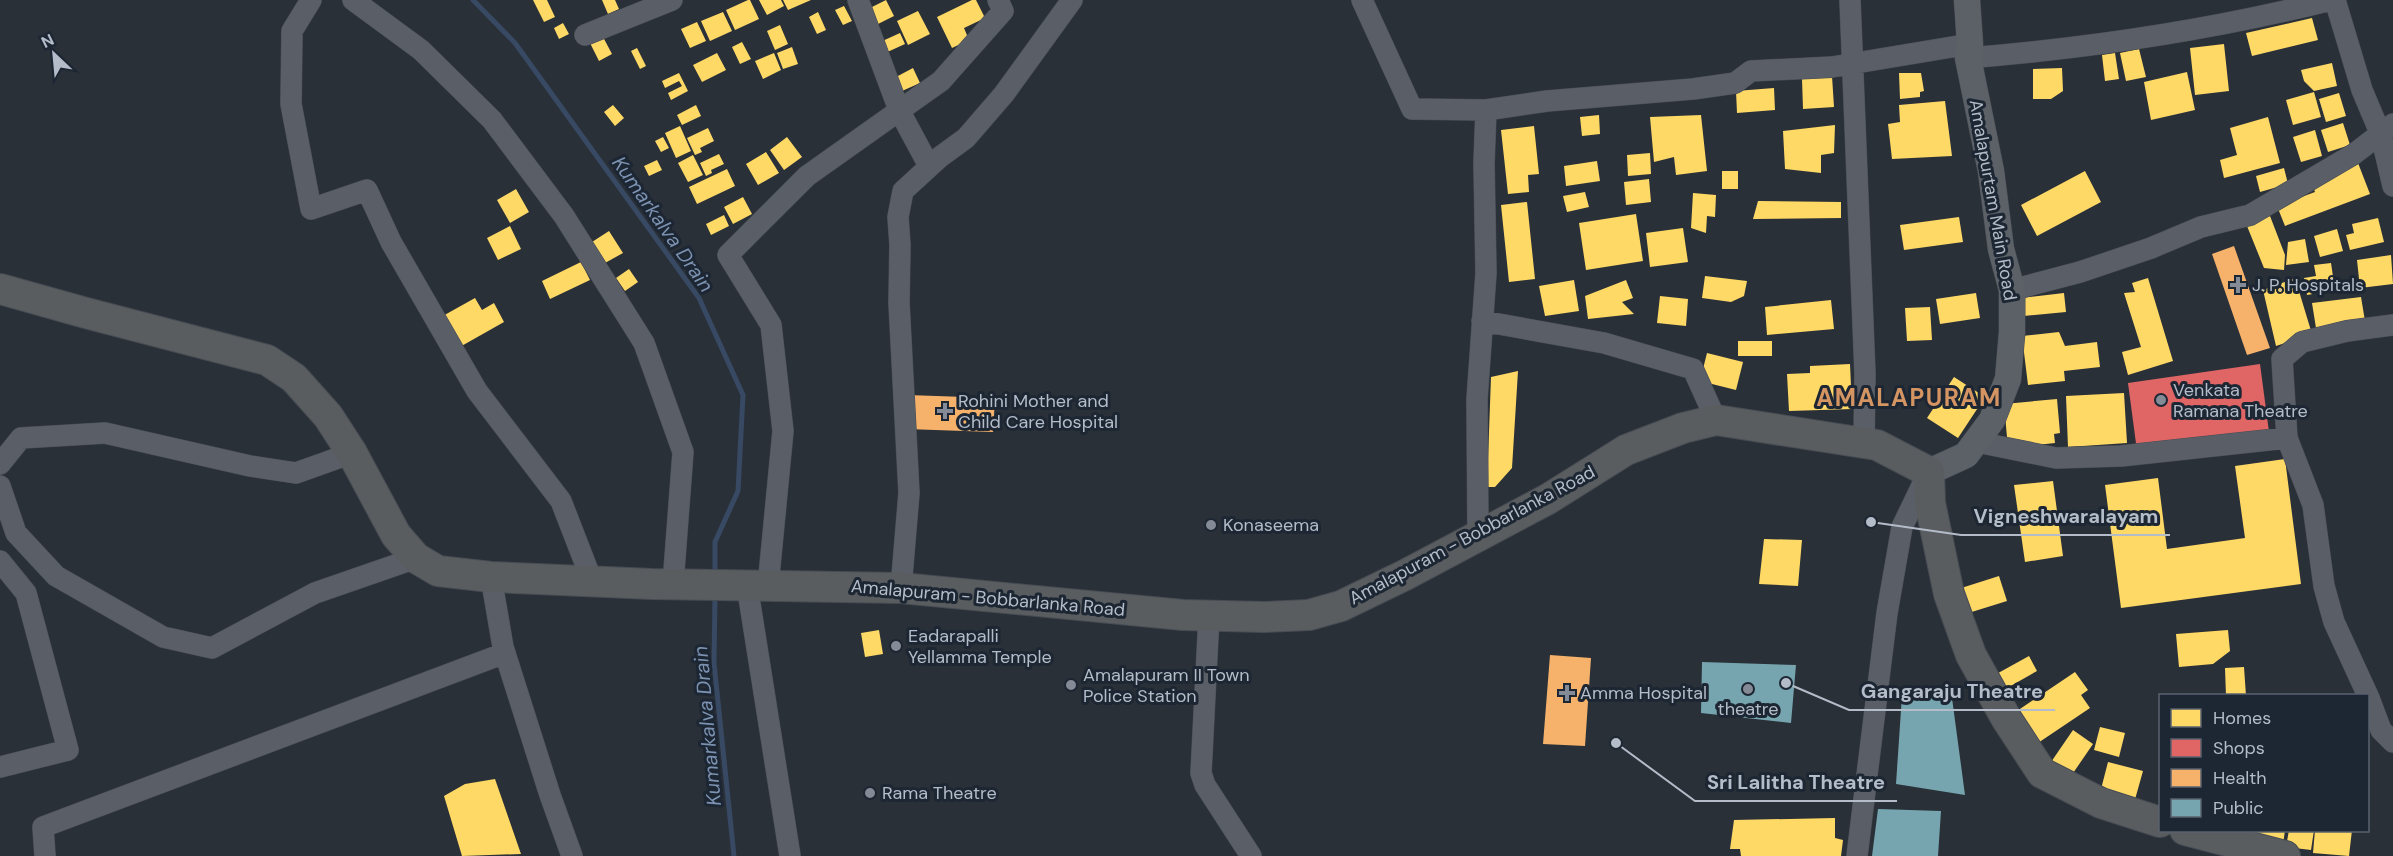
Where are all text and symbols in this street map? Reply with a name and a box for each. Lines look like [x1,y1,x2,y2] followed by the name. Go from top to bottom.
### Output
[24,24,84,84] north arrow
[38,29,57,53] text: N
[1963,98,2023,302] street label: Amalapurtam Main Road
[606,151,720,297] water label: Kumarkalva Drain
[2252,273,2364,297] place label: J. P. Hospitals
[2229,276,2247,294] marker: J. P. Hospitals
[2173,378,2308,423] place label: Venkata Ramana Theatre
[1816,382,2002,413] district label: AMALAPURAM
[958,389,1118,434] place label: Rohini Mother and Child Care Hospital
[2154,393,2168,407] marker: Venkata Ramana Theatre
[936,402,954,420] marker: Rohini Mother and Child Care Hospital
[1345,460,1599,610] street label: Amalapuram - Bobbarlanka Road
[1961,497,2170,535] callout: Vigneshwaralayam
[1974,503,2158,529] text: Vigneshwaralayam
[1223,513,1319,537] place label: Konaseema
[1204,518,1218,532] marker: Konaseema
[850,574,1126,622] street label: Amalapuram - Bobbarlanka Road
[908,624,1052,669] place label: Eadarapalli Yellamma Temple
[889,639,903,653] marker: Eadarapalli Yellamma Temple
[687,645,727,807] water label: Kumarkalva Drain
[1083,663,1250,708] place label: Amalapuram II Town Police Station
[1849,672,2055,710] callout: Gangaraju Theatre
[1064,678,1078,692] marker: Amalapuram II Town Police Station
[1861,678,2043,704] text: Gangaraju Theatre
[1580,681,1707,705] place label: Amma Hospital
[1741,682,1755,696] marker: theatre
[1558,684,1576,702] marker: Amma Hospital
[2159,694,2369,832] legend
[1718,697,1778,721] place label: theatre
[2213,706,2271,730] text: Homes
[2213,736,2265,760] text: Shops
[1695,763,1897,801] callout: Sri Lalitha Theatre
[2213,766,2267,790] text: Health
[1707,769,1885,795] text: Sri Lalitha Theatre
[882,781,997,805] place label: Rama Theatre
[863,786,877,800] marker: Rama Theatre
[2213,796,2264,820] text: Public

